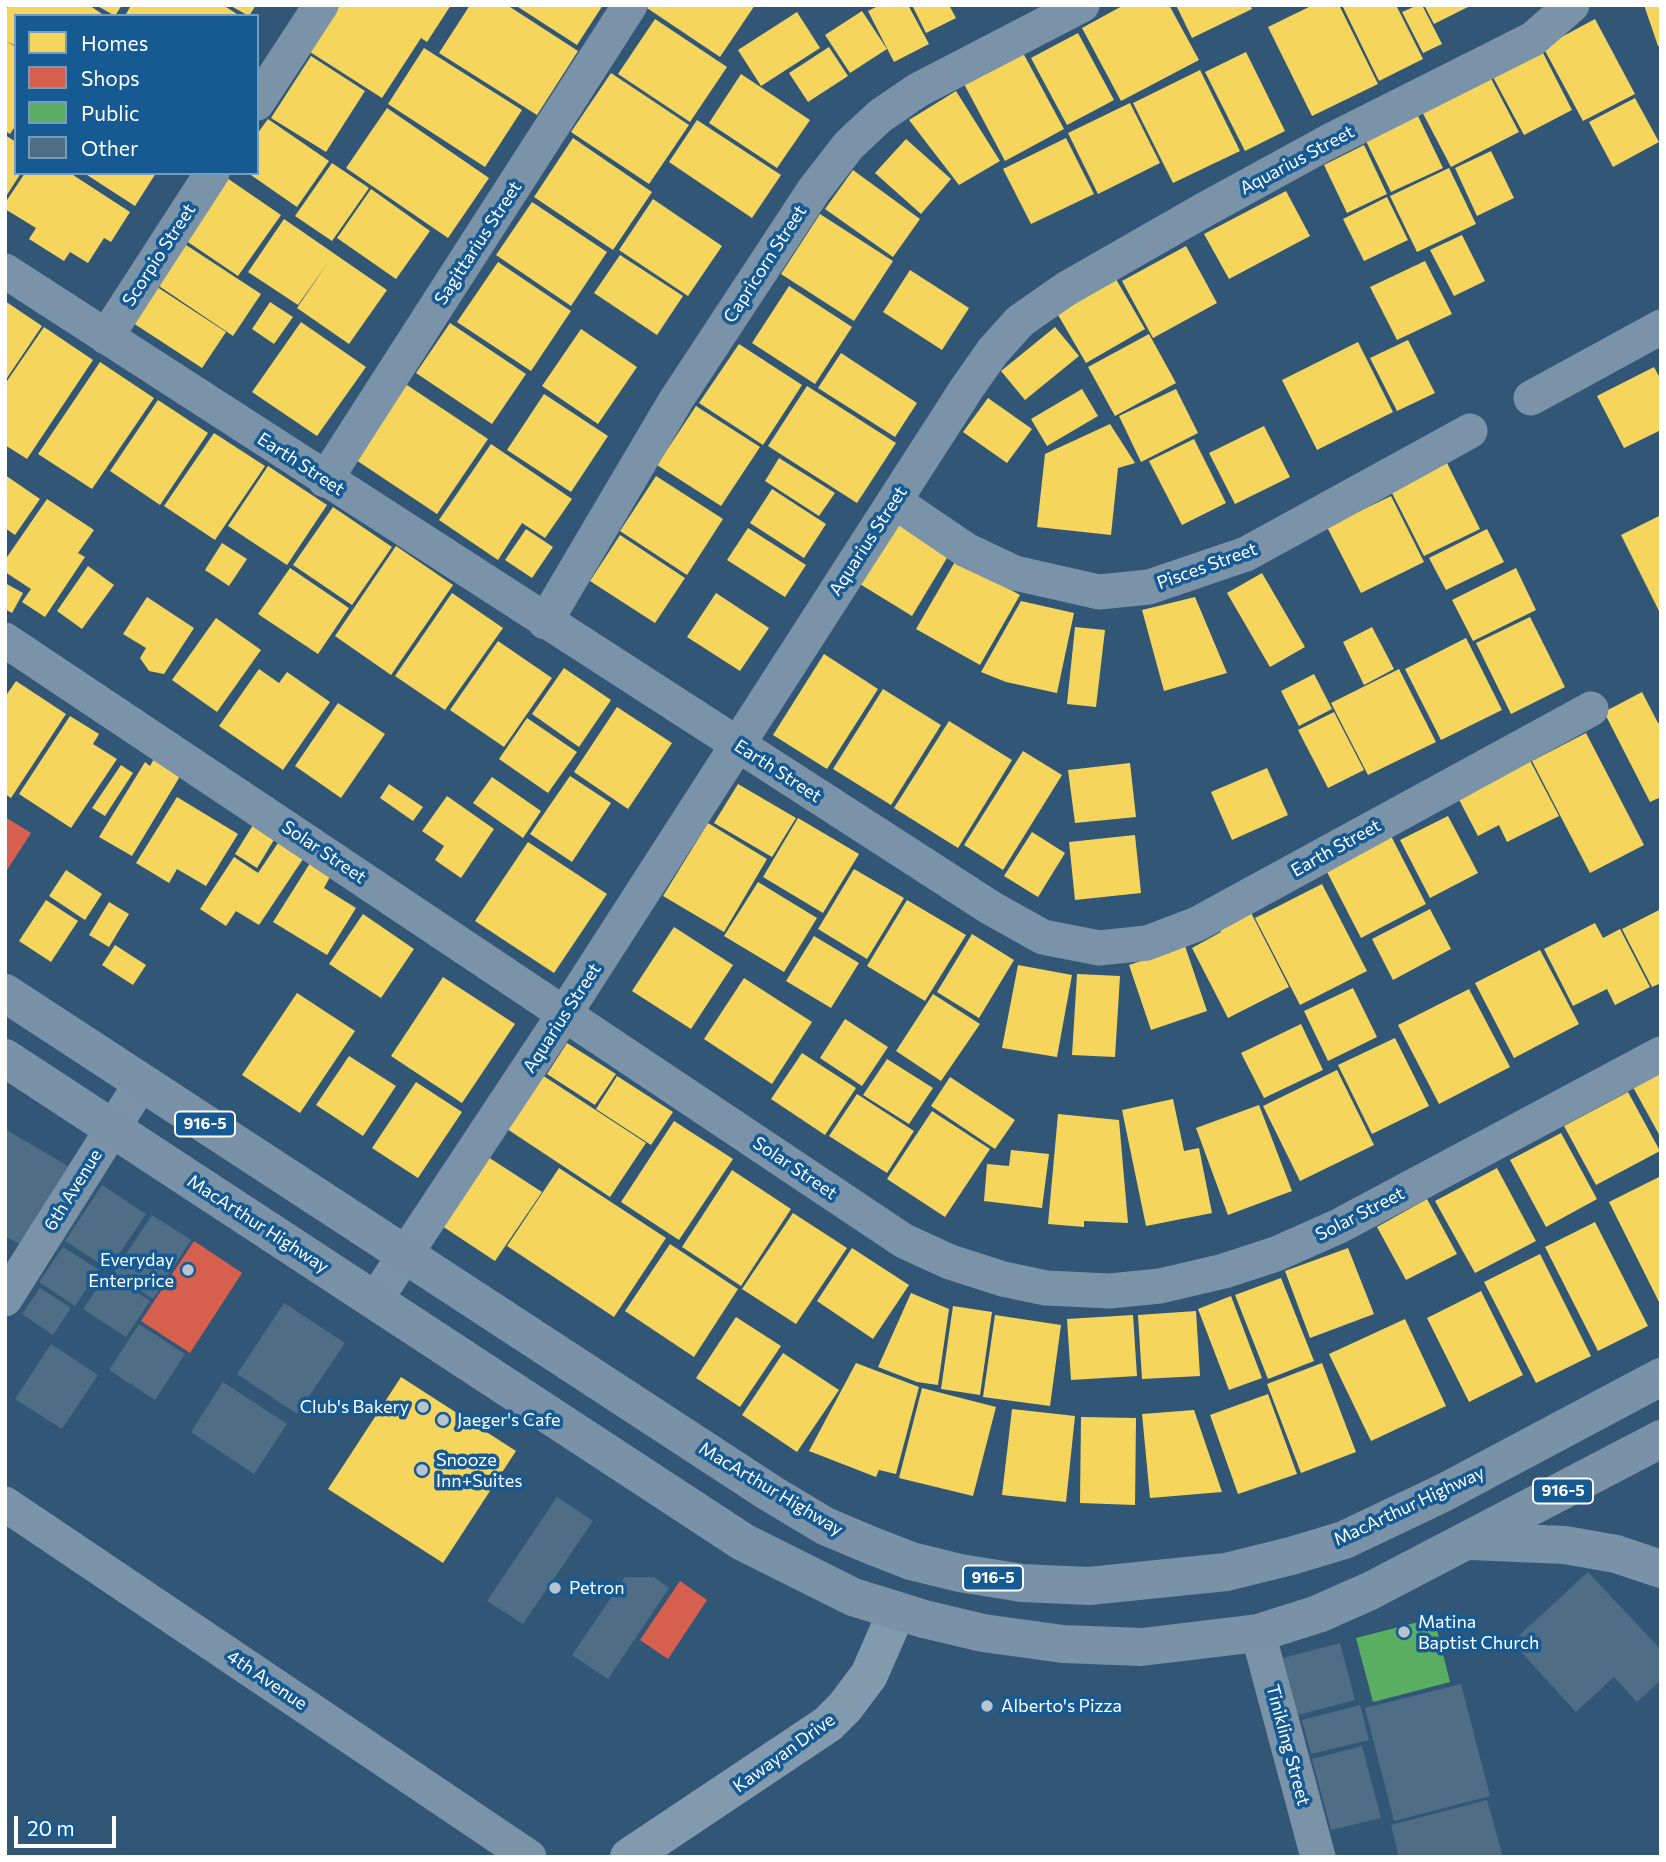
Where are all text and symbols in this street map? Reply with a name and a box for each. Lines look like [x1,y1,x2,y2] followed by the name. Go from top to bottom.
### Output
[14,14,259,175] legend
[81,30,148,55] text: Homes
[81,65,140,90] text: Shops
[81,100,139,125] text: Public
[1236,121,1358,199] street label: Aquarius Street
[81,135,138,160] text: Other
[430,177,526,309] street label: Sagittarius Street
[118,200,200,310] street label: Scorpio Street
[719,201,811,327] street label: Capricorn Street
[253,428,349,500] street label: Earth Street
[825,482,911,600] street label: Aquarius Street
[1154,538,1260,594] street label: Pisces Street
[730,735,826,807] street label: Earth Street
[1287,814,1385,882] street label: Earth Street
[278,816,370,888] street label: Solar Street
[519,959,605,1077] street label: Aquarius Street
[175,1112,235,1136] road number: 916-5
[749,1132,841,1204] street label: Solar Street
[39,1145,107,1235] street label: 6th Avenue
[183,1170,333,1278] street label: MacArthur Highway
[1312,1182,1408,1246] street label: Solar Street
[88,1249,174,1292] place label: Everyday Enterprice
[180,1262,196,1278] marker: Everyday Enterprice
[300,1396,409,1418] place label: Club's Bakery
[415,1399,431,1415] marker: Club's Bakery
[457,1409,561,1431] place label: Jaeger's Cafe
[435,1412,451,1428] marker: Jaeger's Cafe
[695,1437,847,1541] street label: MacArthur Highway
[436,1449,522,1492] place label: Snooze Inn+Suites
[414,1462,430,1478] marker: Snooze Inn+Suites
[1330,1462,1488,1550] street label: MacArthur Highway
[1533,1478,1593,1504] road number: 916-5
[963,1566,1023,1590] road number: 916-5
[569,1577,625,1599] place label: Petron
[547,1580,563,1596] marker: Petron
[1418,1611,1539,1654] place label: Matina Baptist Church
[1396,1624,1412,1640] marker: Matina Baptist Church
[223,1645,311,1715] street label: 4th Avenue
[1261,1682,1315,1808] street label: Tinikling Street
[1001,1695,1122,1717] place label: Alberto's Pizza
[979,1698,995,1714] marker: Alberto's Pizza
[729,1709,839,1797] street label: Kawayan Drive
[18,1802,119,1846] scale bar
[27,1815,75,1840] text: 20 m

